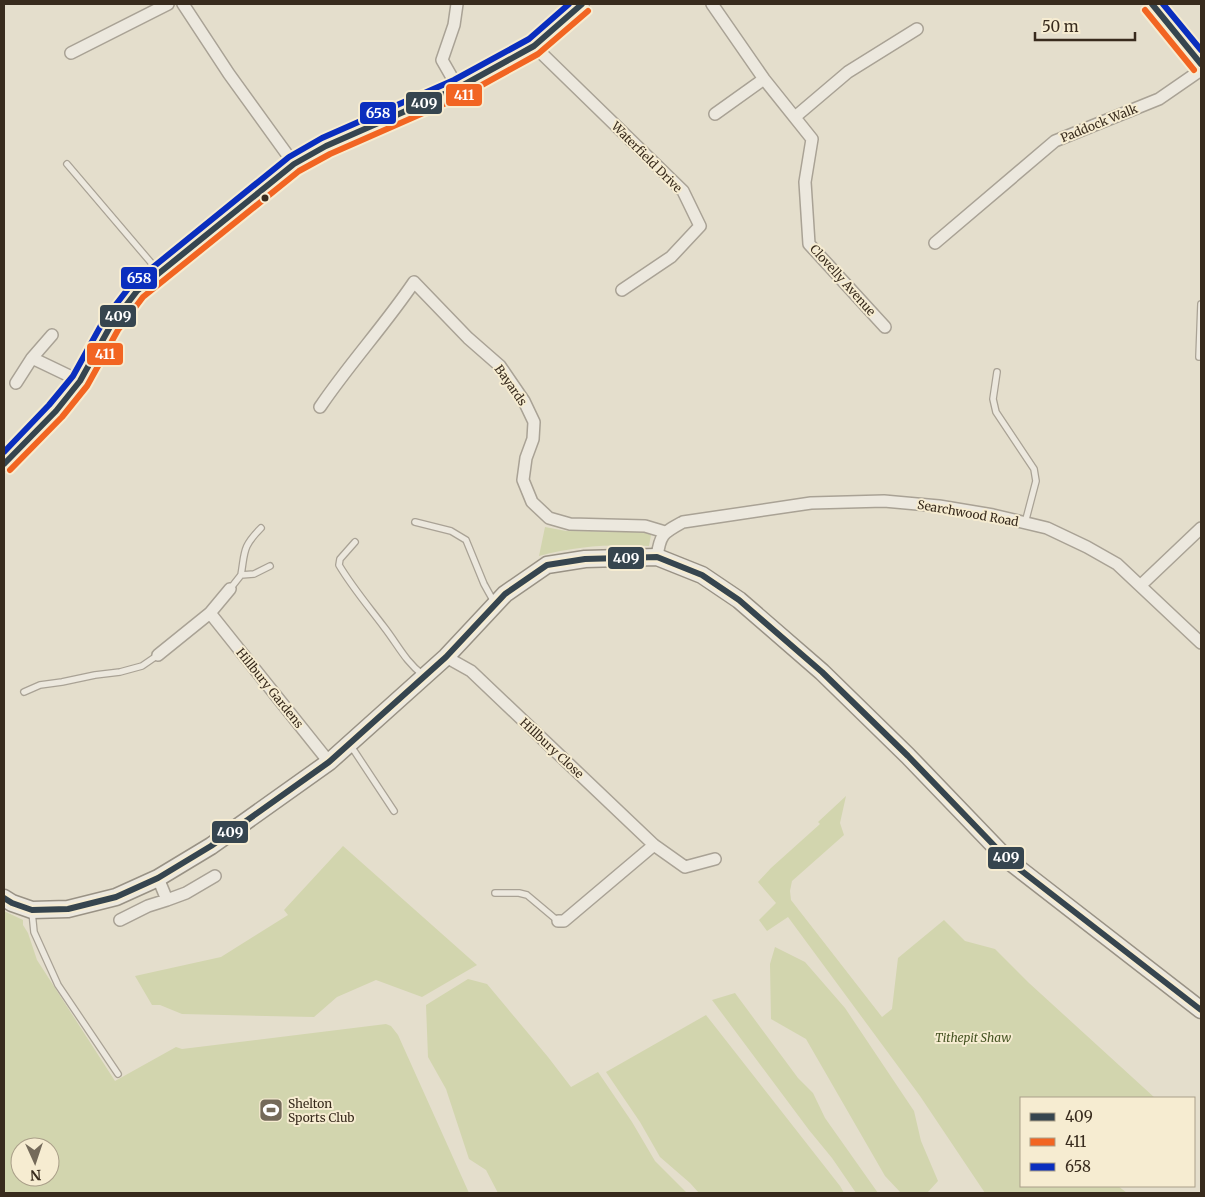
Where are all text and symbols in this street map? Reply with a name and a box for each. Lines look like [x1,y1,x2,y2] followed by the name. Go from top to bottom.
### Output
[1035,10,1135,42] scale bar
[1042,17,1079,36] text: 50 m
[445,83,483,107] line badge: 411
[454,86,475,104] text: 411
[405,91,443,115] line badge: 409
[411,94,437,112] text: 409
[359,101,397,125] line badge: 658
[1058,101,1140,145] street label: Paddock Walk
[366,104,391,122] text: 658
[608,118,685,195] street label: Waterfield Drive
[260,193,270,203] unlabelled marker
[807,241,879,319] street label: Clovelly Avenue
[120,266,158,290] line badge: 658
[127,269,152,287] text: 658
[99,304,137,328] line badge: 409
[105,307,131,325] text: 409
[86,342,124,366] line badge: 411
[95,345,116,363] text: 411
[492,362,530,408] street label: Bayards
[916,497,1020,529] street label: Searchwood Road
[607,546,645,570] line badge: 409
[613,549,639,567] text: 409
[233,645,307,731] street label: Hillbury Gardens
[517,715,587,781] street label: Hillbury Close
[211,820,249,844] line badge: 409
[217,823,243,841] text: 409
[987,846,1025,870] line badge: 409
[993,848,1019,866] text: 409
[935,1030,1011,1045] park label: Tithepit Shaw
[288,1096,354,1125] place label: Shelton Sports Club
[258,1097,284,1123] sports icon: Shelton Sports Club
[1020,1097,1195,1187] legend
[1065,1107,1093,1126] text: 409
[1065,1132,1086,1151] text: 411
[10,1137,60,1187] north arrow
[1065,1157,1091,1176] text: 658
[30,1166,42,1184] text: N

